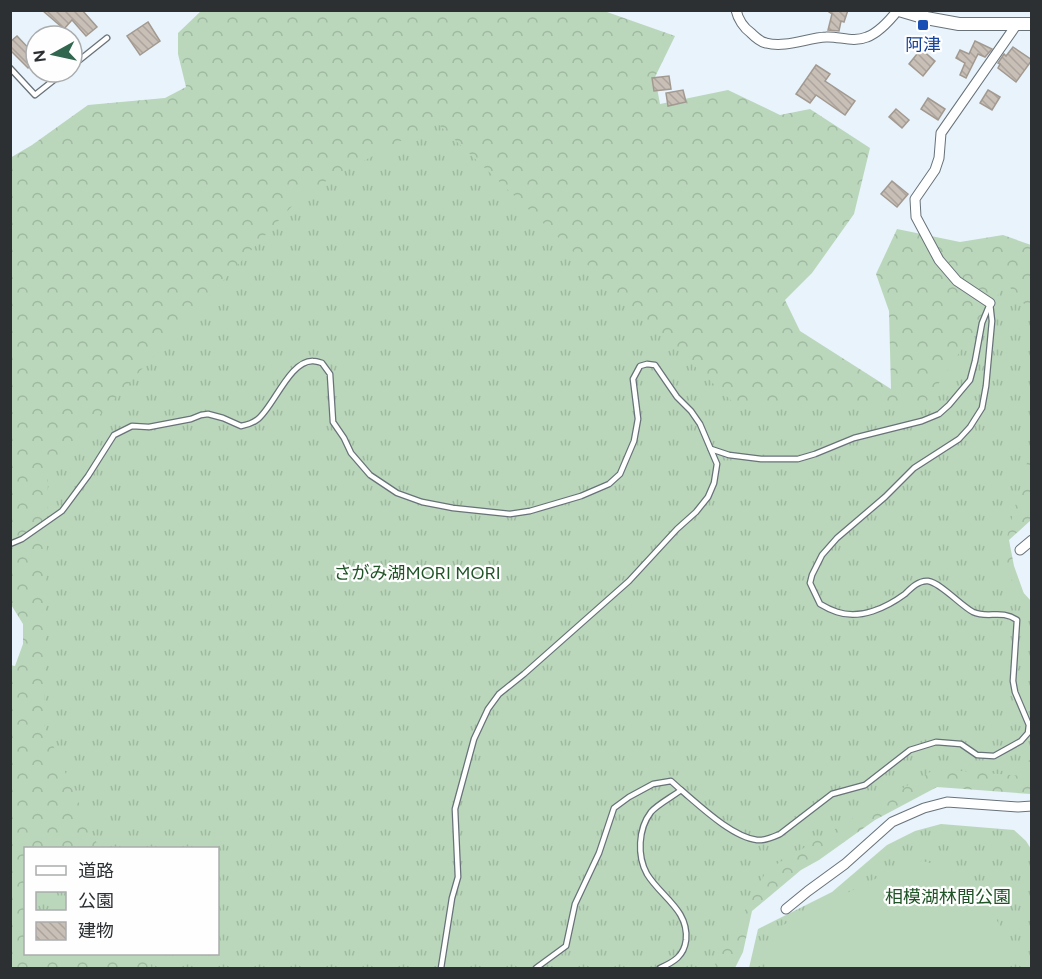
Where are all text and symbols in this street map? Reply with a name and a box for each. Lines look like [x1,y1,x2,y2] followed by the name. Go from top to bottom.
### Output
[916,18,930,32] marker: 阿津
[24,24,84,84] north arrow
[905,34,941,56] place label: 阿津
[29,49,50,63] text: N
[333,562,501,584] park label: さがみ湖MORI MORI
[24,847,219,955] legend
[78,860,114,882] text: 道路
[885,886,1011,908] park label: 相模湖林間公園
[78,890,114,912] text: 公園
[78,920,114,942] text: 建物

